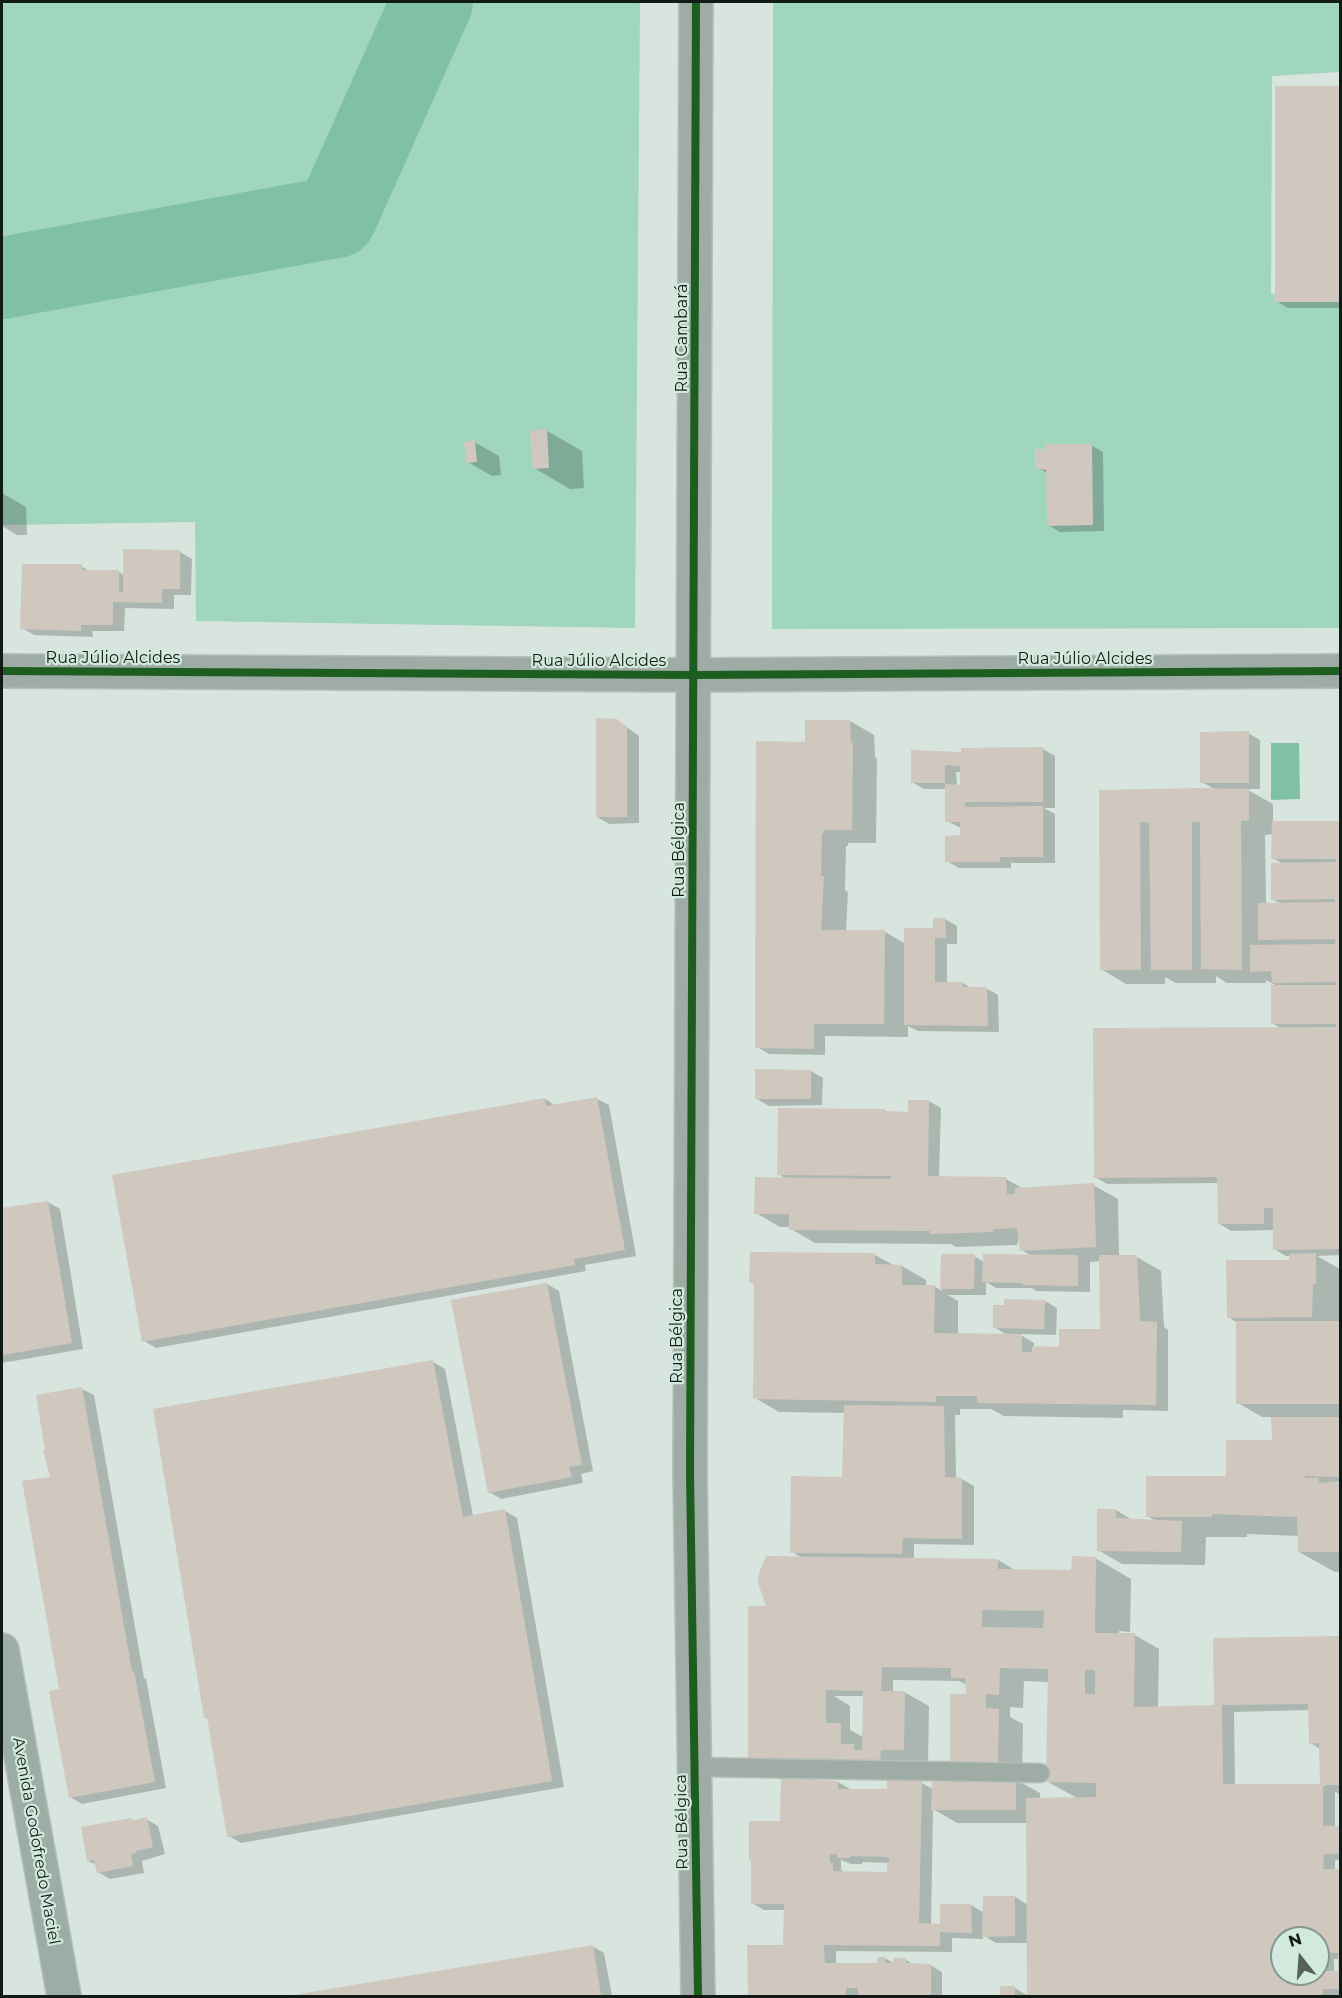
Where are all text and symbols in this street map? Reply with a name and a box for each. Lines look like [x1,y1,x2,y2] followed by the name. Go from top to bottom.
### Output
[672,283,692,393] street label: Rua Cambará
[46,648,180,668] street label: Rua Júlio Alcides
[1018,649,1152,669] street label: Rua Júlio Alcides
[532,651,666,671] street label: Rua Júlio Alcides
[669,802,689,898] street label: Rua Bélgica
[667,1288,687,1384] street label: Rua Bélgica
[8,1736,64,1946] street label: Avenida Godofredo Maciel
[672,1774,692,1870] street label: Rua Bélgica
[1270,1926,1330,1986] north arrow
[1286,1929,1304,1951] text: N

